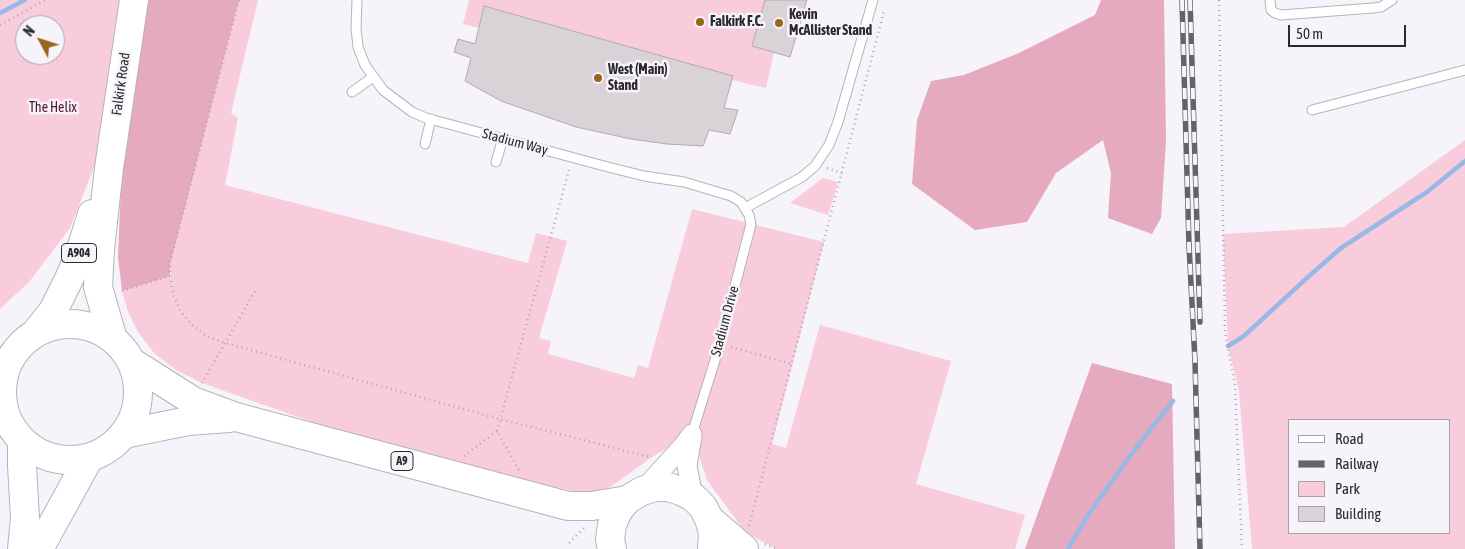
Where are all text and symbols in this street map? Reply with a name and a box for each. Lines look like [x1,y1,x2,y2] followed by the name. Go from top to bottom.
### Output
[789,7,872,40] place label: Kevin McAllister Stand
[710,14,763,30] place label: Falkirk F.C.
[15,15,65,65] north arrow
[1290,15,1408,47] scale bar
[694,16,706,28] marker: Falkirk F.C.
[773,17,785,29] marker: Kevin McAllister Stand
[20,23,38,39] text: N
[1296,25,1323,42] text: 50 m
[108,51,134,117] street label: Falkirk Road
[608,62,668,94] place label: West (Main) Stand
[592,72,604,84] marker: West (Main) Stand
[29,100,77,116] park label: The Helix
[480,125,550,159] street label: Stadium Way
[62,244,96,262] road number: A904
[708,284,742,358] street label: Stadium Drive
[1288,419,1450,534] legend
[1335,430,1364,447] text: Road
[391,452,413,471] road number: A9
[1335,455,1379,472] text: Railway
[1335,480,1360,497] text: Park
[1335,505,1381,522] text: Building

